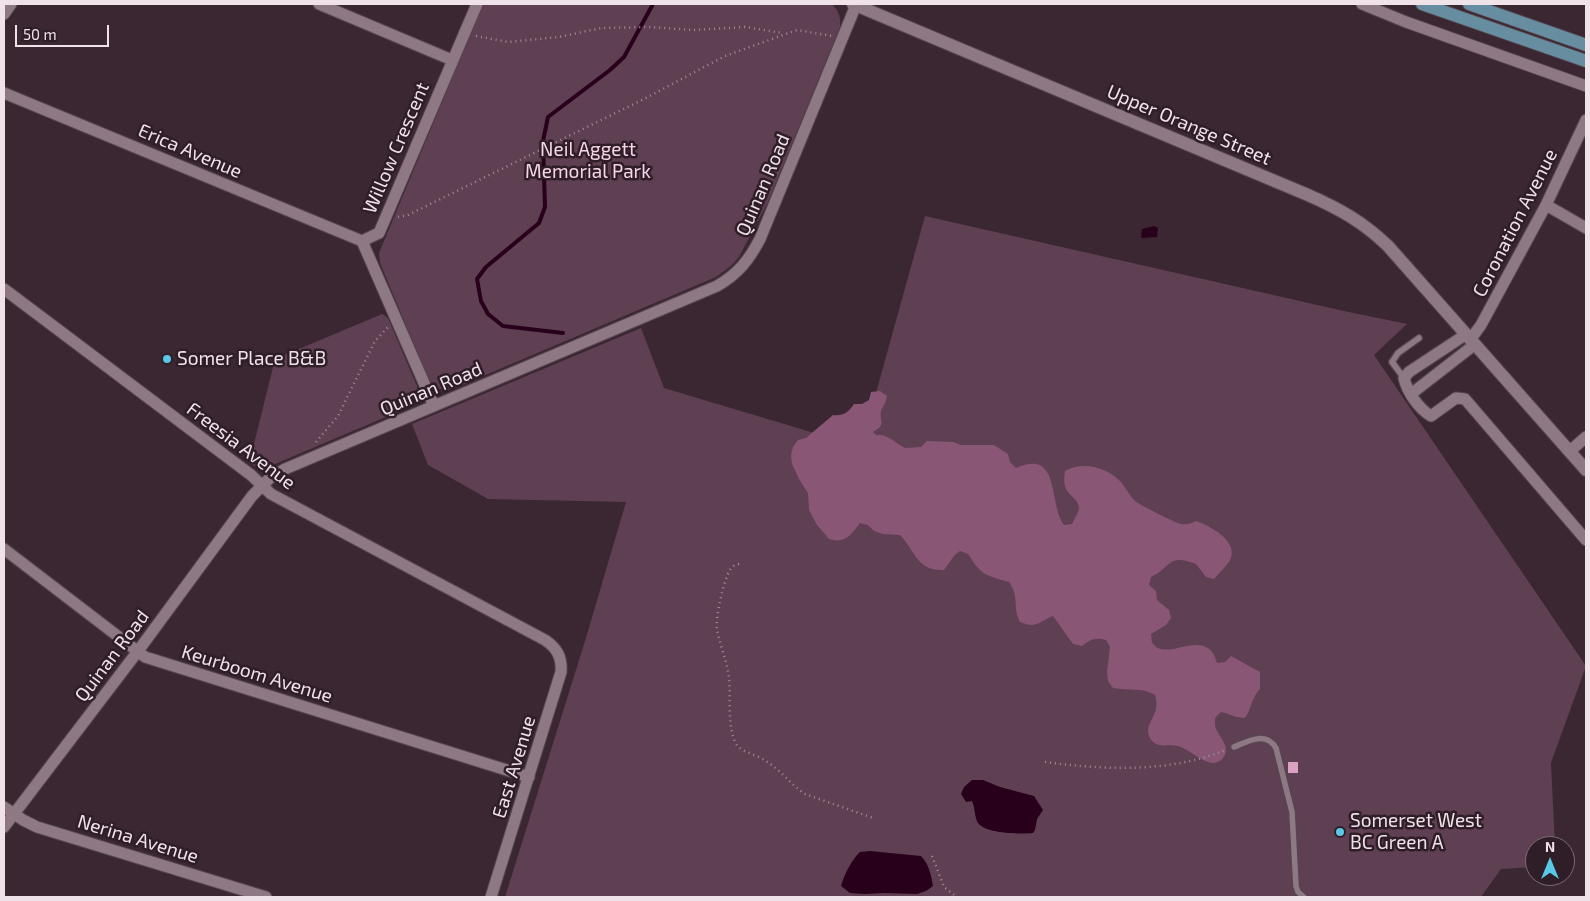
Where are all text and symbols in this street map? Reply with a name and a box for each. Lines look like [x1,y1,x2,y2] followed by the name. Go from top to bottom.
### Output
[18,15,111,47] scale bar
[23,25,57,43] text: 50 m
[358,79,434,217] street label: Willow Crescent
[1103,80,1275,170] street label: Upper Orange Street
[135,119,245,183] street label: Erica Avenue
[731,130,795,240] street label: Quinan Road
[525,139,651,183] park label: Neil Aggett Memorial Park
[1468,145,1562,301] street label: Coronation Avenue
[177,348,326,370] place label: Somer Place B&B
[161,353,173,365] marker: Somer Place B&B
[376,357,486,421] street label: Quinan Road
[182,398,300,494] street label: Freesia Avenue
[70,606,154,706] street label: Quinan Road
[179,640,335,708] street label: Keurboom Avenue
[488,713,540,821] street label: East Avenue
[75,810,201,868] street label: Nerina Avenue
[1350,810,1482,854] place label: Somerset West BC Green A
[1334,826,1346,838] marker: Somerset West BC Green A
[1525,836,1575,886] north arrow
[1545,838,1555,855] text: N

